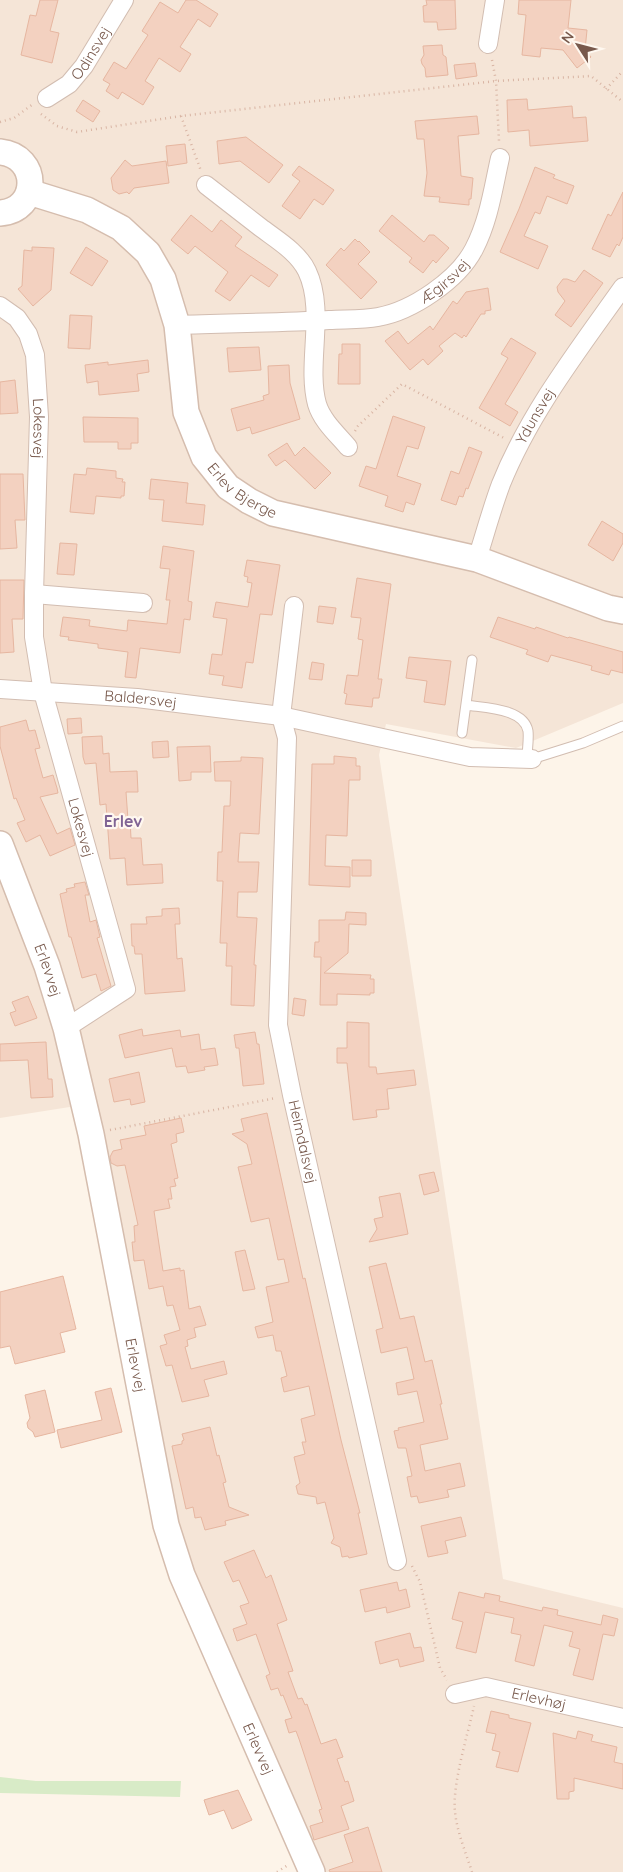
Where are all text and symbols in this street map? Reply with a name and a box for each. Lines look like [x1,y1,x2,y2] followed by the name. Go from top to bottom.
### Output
[553,20,603,70] north arrow
[66,23,115,84] street label: Odinsvej
[557,28,578,47] text: N
[416,255,474,307] street label: Ægirsvej
[511,384,559,447] street label: Ydunsvej
[29,398,49,459] street label: Lokesvej
[203,459,280,522] street label: Erlev Bjerge
[104,686,178,712] street label: Baldersvej
[64,796,99,859] street label: Lokesvej
[104,811,142,831] district label: Erlev
[30,941,66,999] street label: Erlevvej
[284,1098,322,1185] street label: Heimdalsvej
[121,1336,150,1394] street label: Erlevvej
[510,1683,568,1714] street label: Erlevhøj
[239,1720,278,1778] street label: Erlevvej

